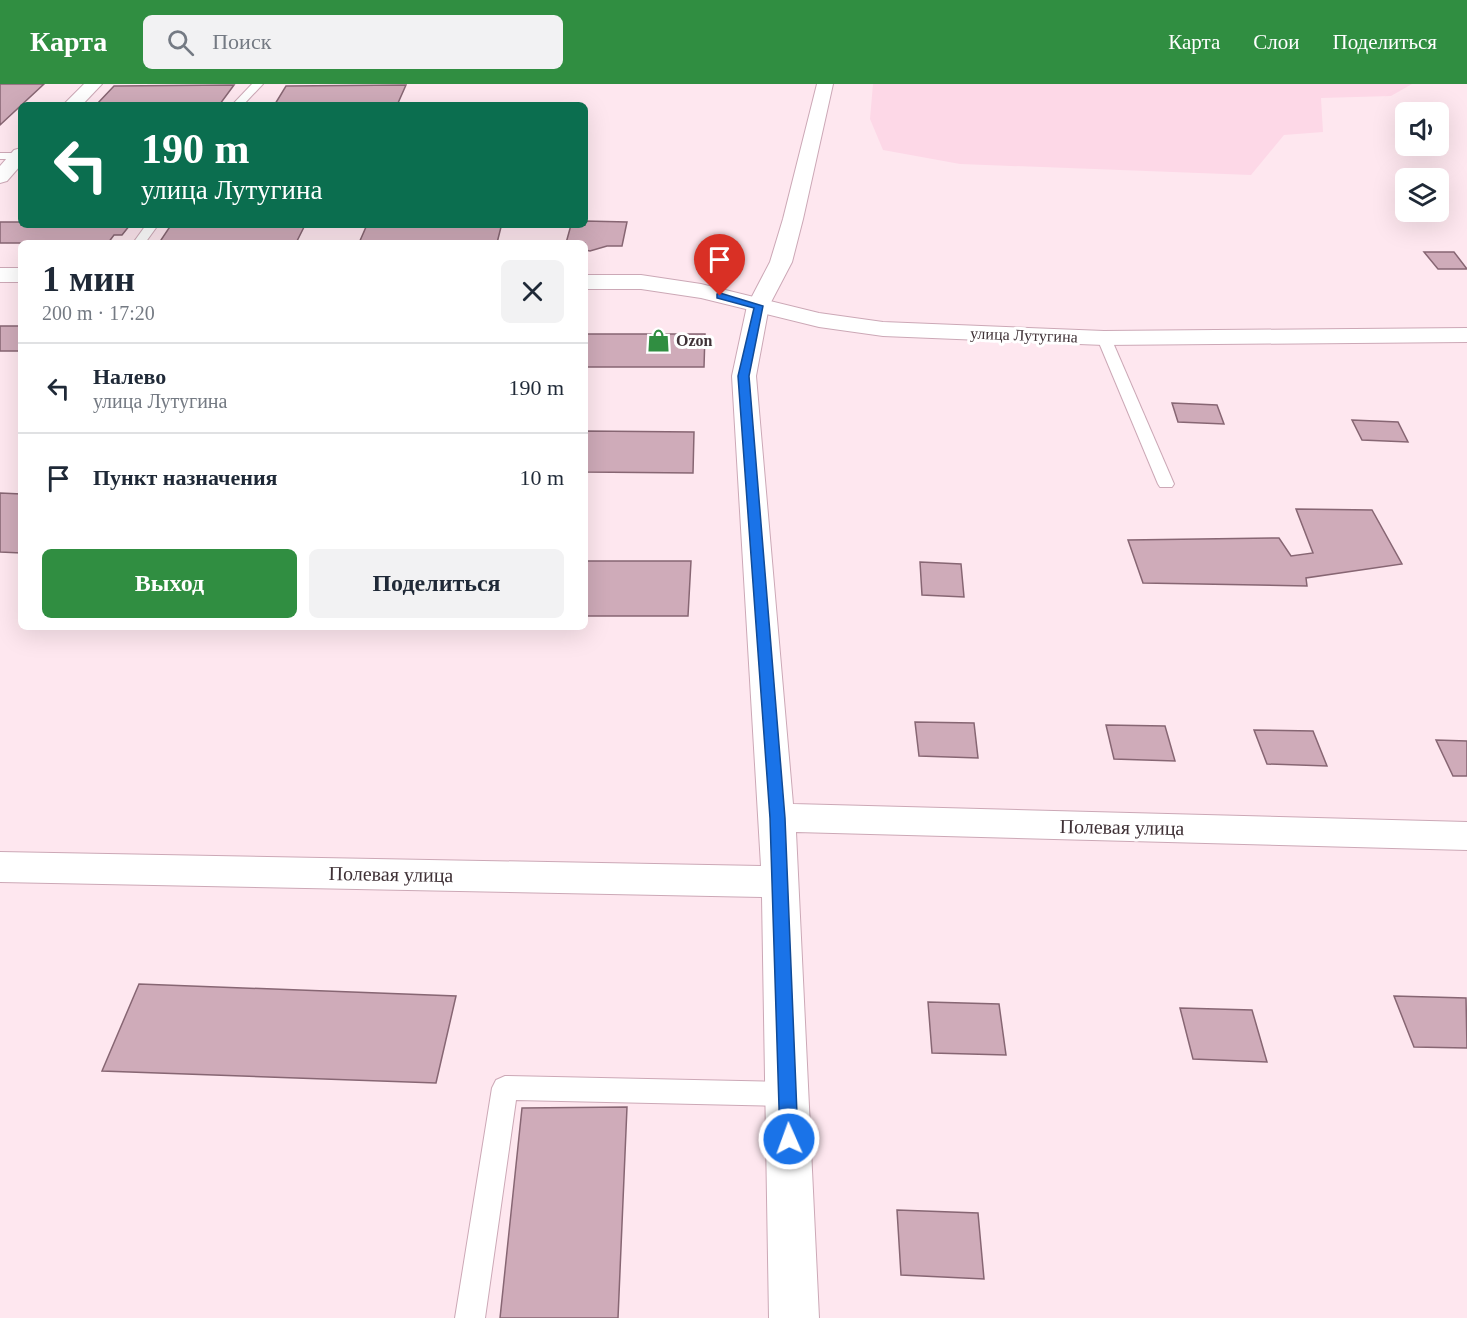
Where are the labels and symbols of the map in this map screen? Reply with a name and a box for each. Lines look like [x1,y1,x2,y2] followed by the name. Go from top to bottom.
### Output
[694,234,745,296] pin
[970,325,1078,346] street label: улица Лутугина
[645,327,671,353] shop icon: Ozon
[676,332,713,349] place label: Ozon
[1059,815,1185,840] street label: Полевая улица
[328,862,454,887] street label: Полевая улица
[757,1107,821,1171] position arrow

